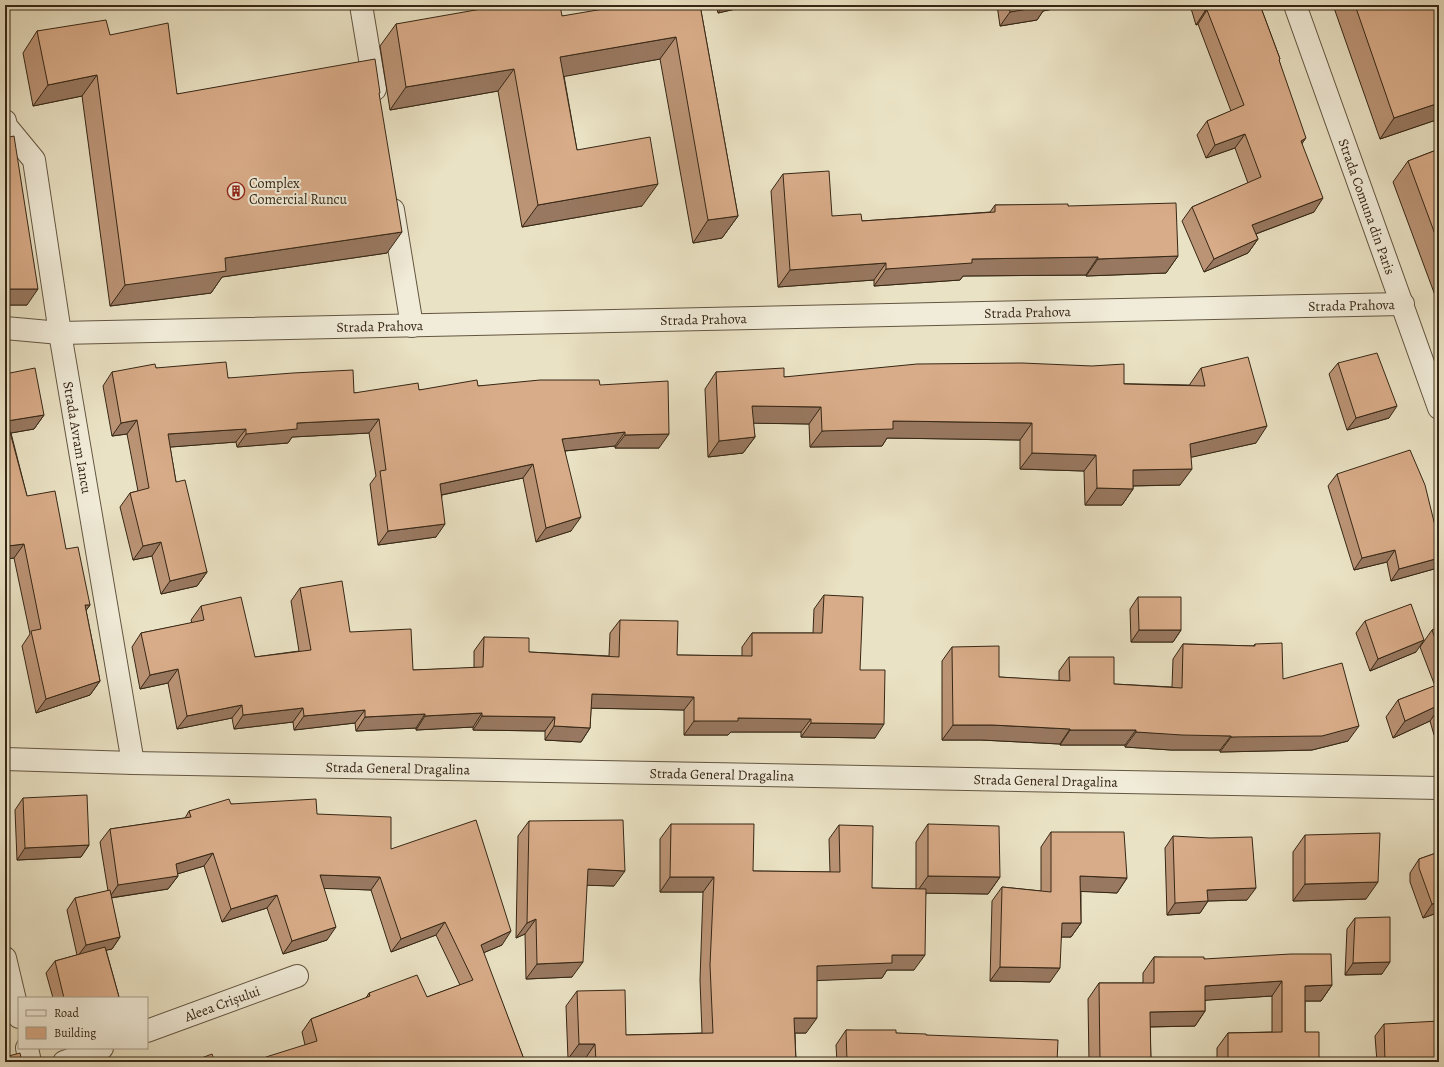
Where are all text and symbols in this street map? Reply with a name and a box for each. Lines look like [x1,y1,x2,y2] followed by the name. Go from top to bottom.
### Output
[1333,136,1400,277] street label: Strada Comuna din Paris
[249,174,348,209] place label: Complex Comercial Runcu
[226,181,246,201] building icon: Complex Comercial Runcu
[1308,295,1396,316] street label: Strada Prahova
[984,302,1072,323] street label: Strada Prahova
[660,309,748,330] street label: Strada Prahova
[336,316,424,337] street label: Strada Prahova
[58,380,96,495] street label: Strada Avram Iancu
[325,758,471,779] street label: Strada General Dragalina
[649,764,795,786] street label: Strada General Dragalina
[973,770,1119,792] street label: Strada General Dragalina
[181,981,263,1027] street label: Aleea Crișului
[18,997,148,1049] legend
[54,1005,80,1021] text: Road
[54,1025,96,1041] text: Building

